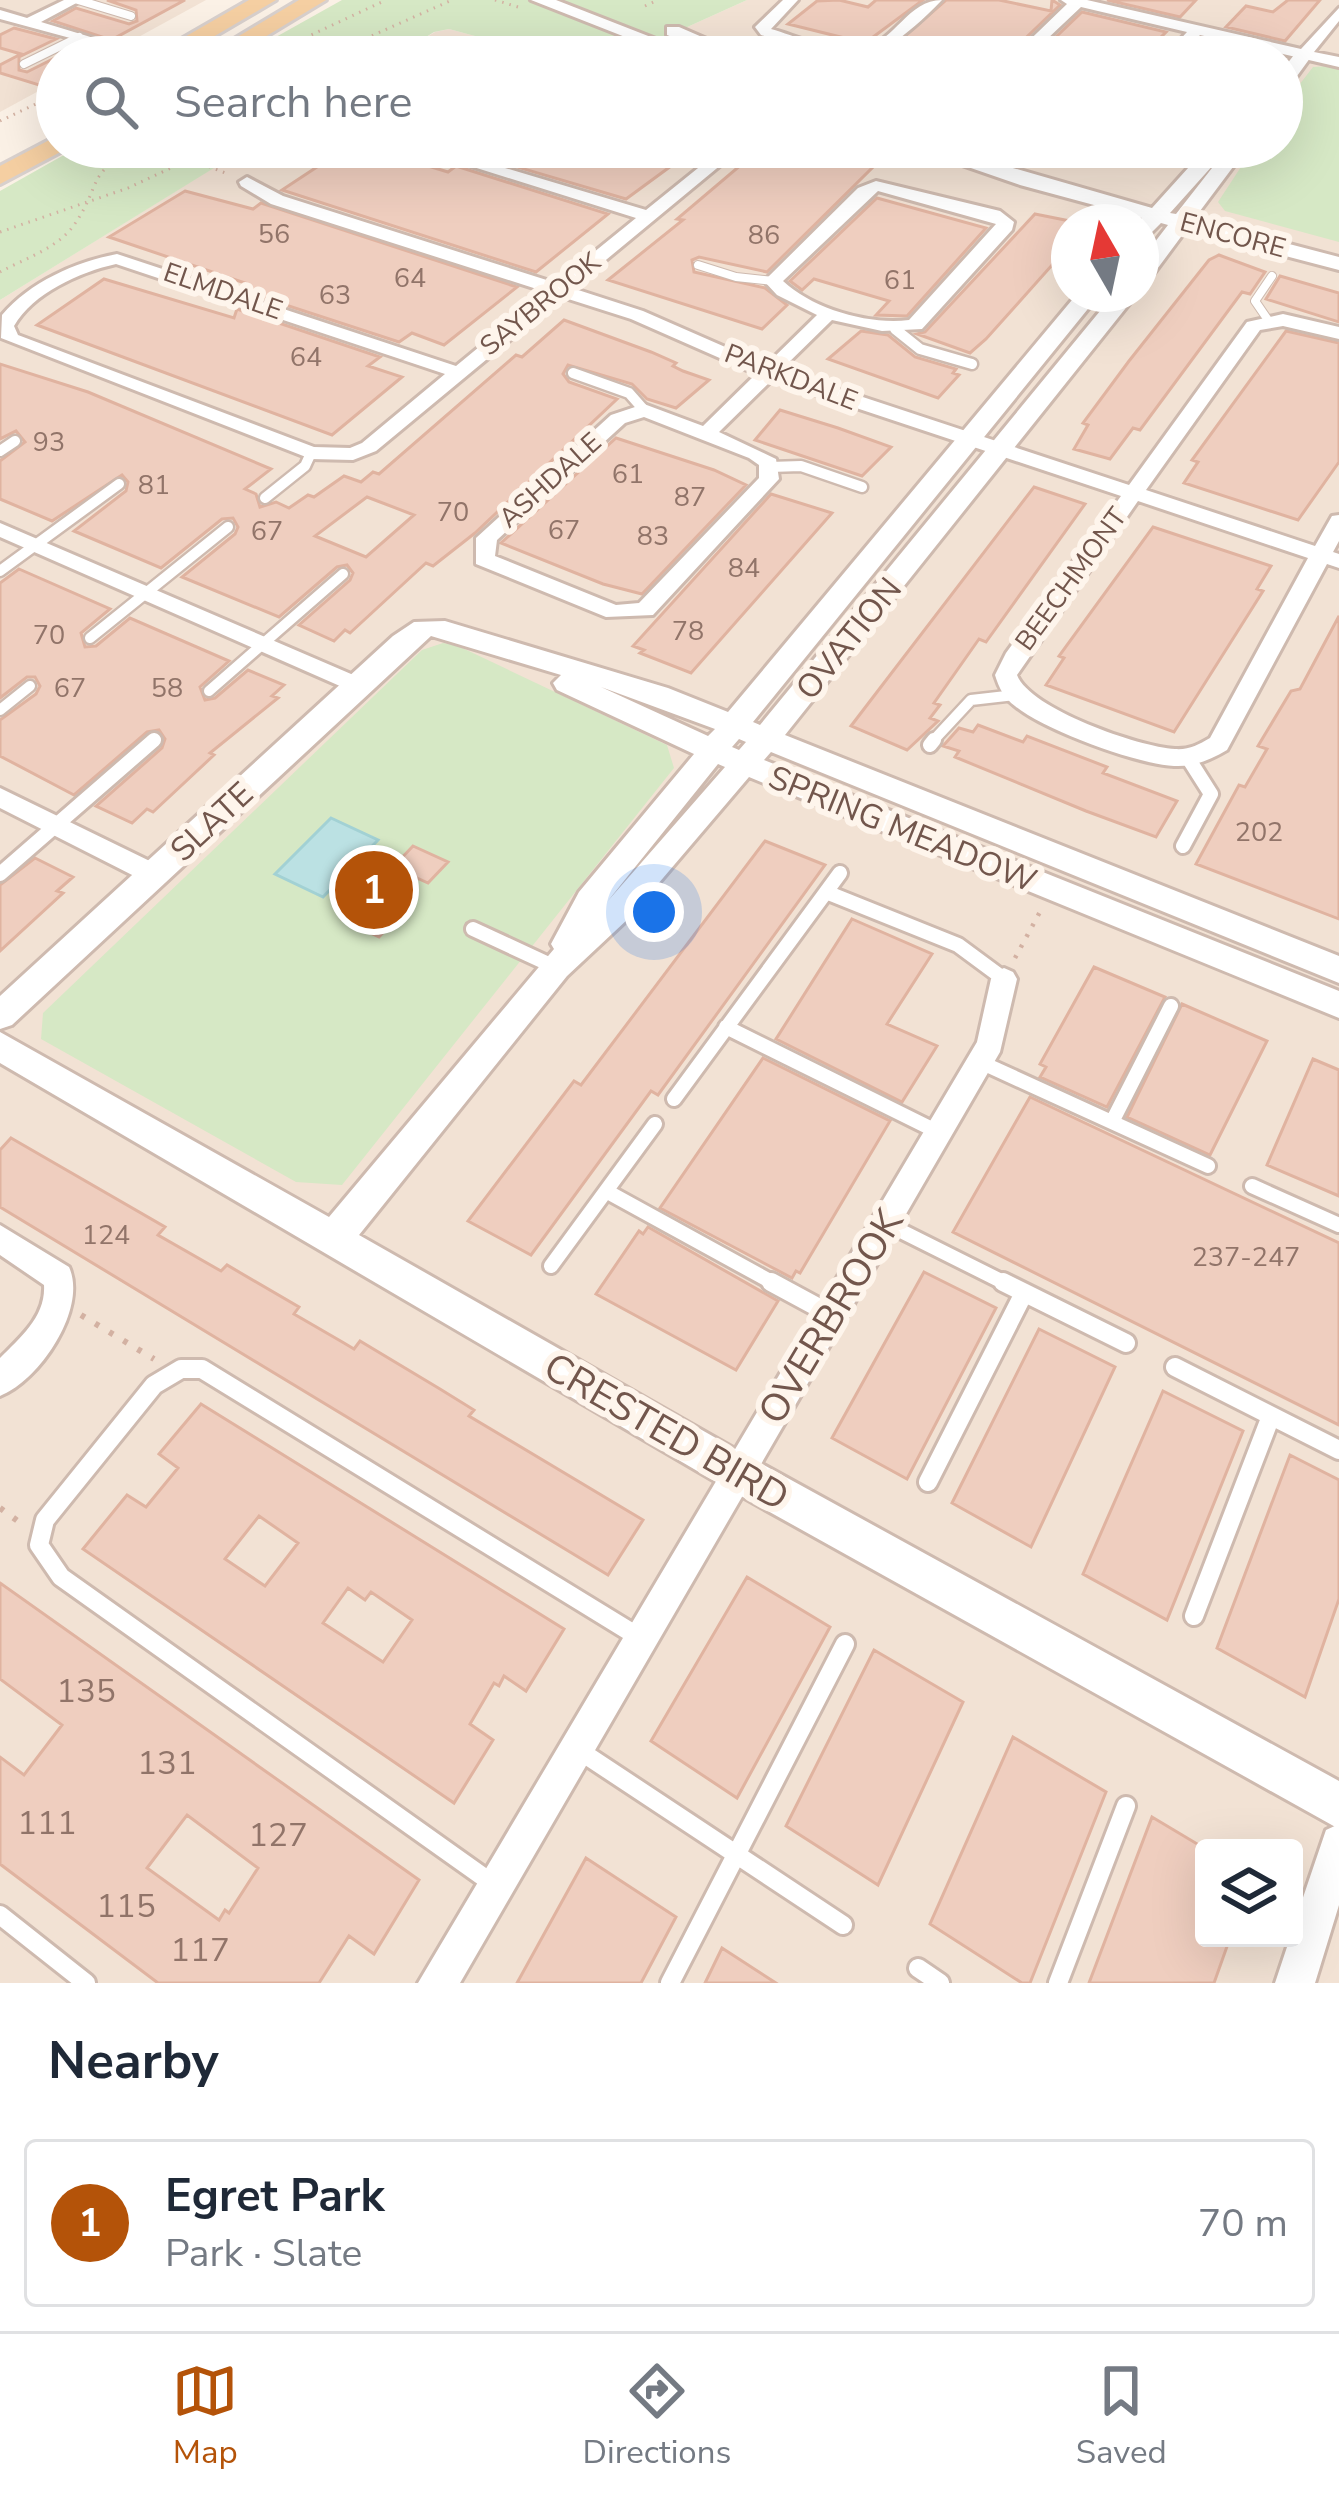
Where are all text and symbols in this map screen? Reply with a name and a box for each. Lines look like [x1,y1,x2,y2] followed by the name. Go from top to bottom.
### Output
[36,36,1303,168] search box
[78,69,144,135] icon: search
[174,72,413,133] text: Search here
[1051,204,1159,312] north arrow
[1176,204,1290,267] street label: ENCORE
[258,216,290,253] house number: 56
[748,217,780,254] house number: 86
[472,244,609,365] street label: SAYBROOK
[159,254,287,329] street label: ELMDALE
[394,260,426,297] house number: 64
[884,262,916,299] house number: 61
[319,277,351,314] house number: 63
[719,335,863,420] street label: PARKDALE
[290,339,322,376] house number: 64
[33,424,65,461] house number: 93
[491,424,610,536] street label: ASHDALE
[612,456,644,493] house number: 61
[138,467,170,504] house number: 81
[674,479,706,516] house number: 87
[437,494,469,531] house number: 70
[1007,500,1136,658] street label: BEECHMONT
[548,512,580,549] house number: 67
[251,513,283,550] house number: 67
[637,518,669,555] house number: 83
[728,550,760,587] house number: 84
[786,568,912,710] street label: OVATION
[672,613,704,650] house number: 78
[33,617,65,654] house number: 70
[54,670,86,707] house number: 67
[151,670,183,707] house number: 58
[762,755,1043,904] street label: SPRING MEADOW
[161,772,263,872] street label: SLATE
[1235,814,1283,851] house number: 202
[335,845,413,935] pin: 1
[624,882,684,942] your location
[746,1199,916,1434] street label: OVERBROOK
[82,1217,130,1254] house number: 124
[1192,1239,1300,1276] house number: 237-247
[534,1341,798,1524] street label: CRESTED BIRD
[56,1669,116,1714] house number: 135
[137,1741,197,1786] house number: 131
[17,1801,77,1846] house number: 111
[248,1813,308,1858] house number: 127
[1195,1839,1303,1947] map controls
[1195,1839,1303,1947] button: layers
[96,1884,156,1929] house number: 115
[170,1928,230,1973] house number: 117
[48,2026,219,2096] text: Nearby
[165,2166,385,2227] text: Egret Park
[78,2197,102,2250] text: 1
[1198,2197,1288,2250] text: 70 m
[165,2227,362,2280] text: Park · Slate
[172,2358,238,2475] tab: Map
[583,2358,731,2475] tab: Directions
[1076,2358,1167,2475] tab: Saved

